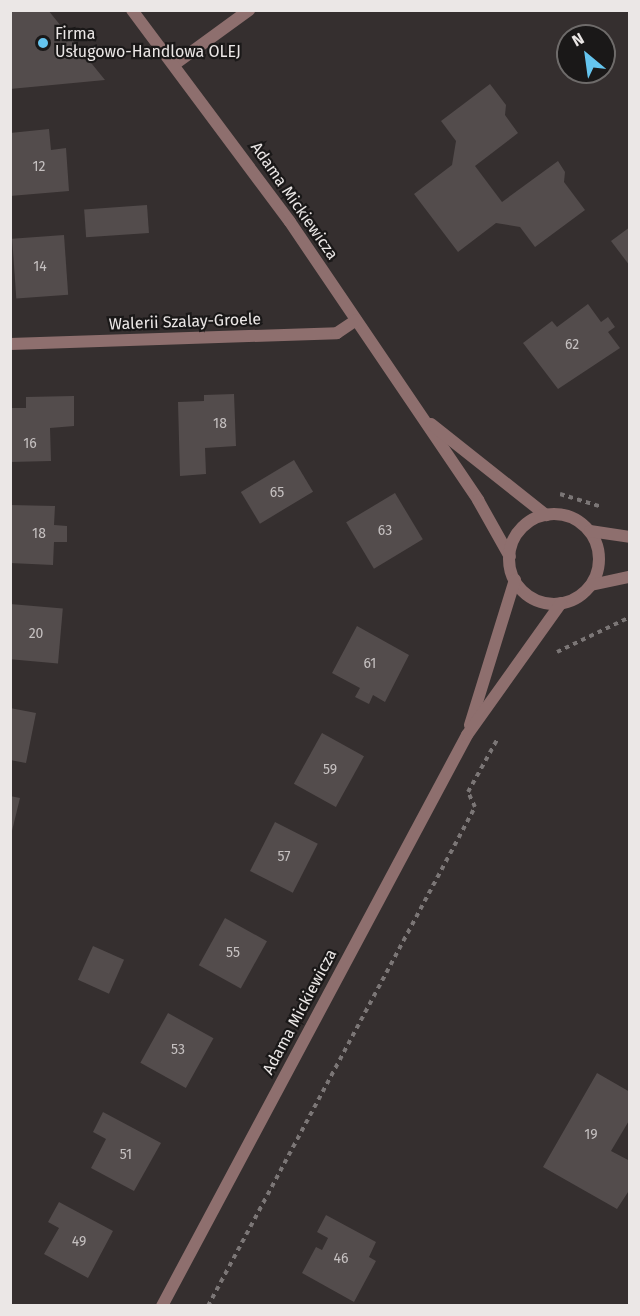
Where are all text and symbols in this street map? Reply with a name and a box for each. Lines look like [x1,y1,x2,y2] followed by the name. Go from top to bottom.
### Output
[55,24,241,62] place label: Firma Usługowo-Handlowa OLEJ
[556,24,616,84] north arrow
[569,29,587,50] text: N
[36,36,50,50] marker: Firma Usługowo-Handlowa OLEJ
[246,138,342,264] street label: Adama Mickiewicza
[33,159,45,175] house number: 12
[33,259,47,275] house number: 14
[109,310,261,334] street label: Walerii Szalay-Groele
[565,337,579,353] house number: 62
[213,416,227,432] house number: 18
[23,436,37,452] house number: 16
[270,485,284,501] house number: 65
[378,523,392,539] house number: 63
[32,526,46,542] house number: 18
[29,626,43,642] house number: 20
[364,656,376,672] house number: 61
[323,762,337,778] house number: 59
[278,849,290,865] house number: 57
[226,945,240,961] house number: 55
[259,946,341,1078] street label: Adama Mickiewicza
[171,1042,185,1058] house number: 53
[584,1127,598,1143] house number: 19
[120,1147,132,1163] house number: 51
[72,1234,86,1250] house number: 49
[334,1251,348,1267] house number: 46

